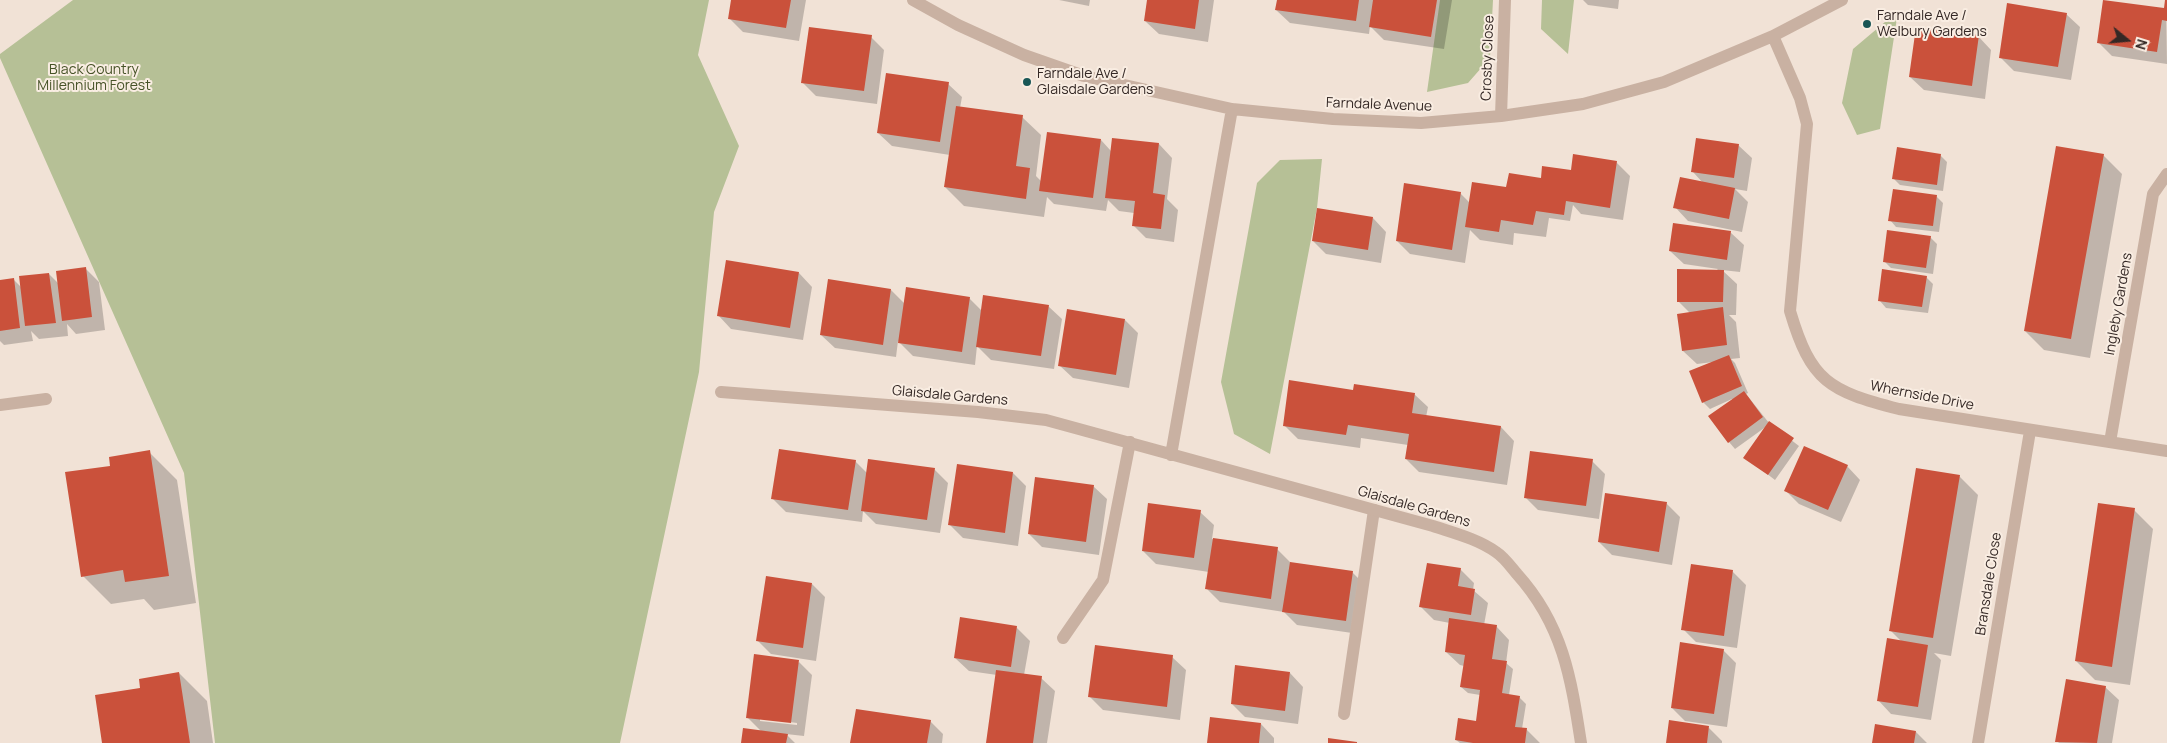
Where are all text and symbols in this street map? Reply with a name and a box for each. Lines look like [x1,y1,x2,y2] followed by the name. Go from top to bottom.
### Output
[1877,8,1987,40] place label: Farndale Ave / Welbury Gardens
[1478,15,1498,101] street label: Crosby Close
[2102,15,2152,65] north arrow
[1861,18,1873,30] marker: Farndale Ave / Welbury Gardens
[2131,37,2152,52] text: N
[37,62,151,94] park label: Black Country Millennium Forest
[1037,66,1153,98] place label: Farndale Ave / Glaisdale Gardens
[1021,76,1033,88] marker: Farndale Ave / Glaisdale Gardens
[1326,95,1432,115] street label: Farndale Avenue
[2102,251,2136,357] street label: Ingleby Gardens
[1869,378,1975,414] street label: Whernside Drive
[891,383,1009,409] street label: Glaisdale Gardens
[1356,483,1472,531] street label: Glaisdale Gardens
[1973,531,2005,637] street label: Bransdale Close

